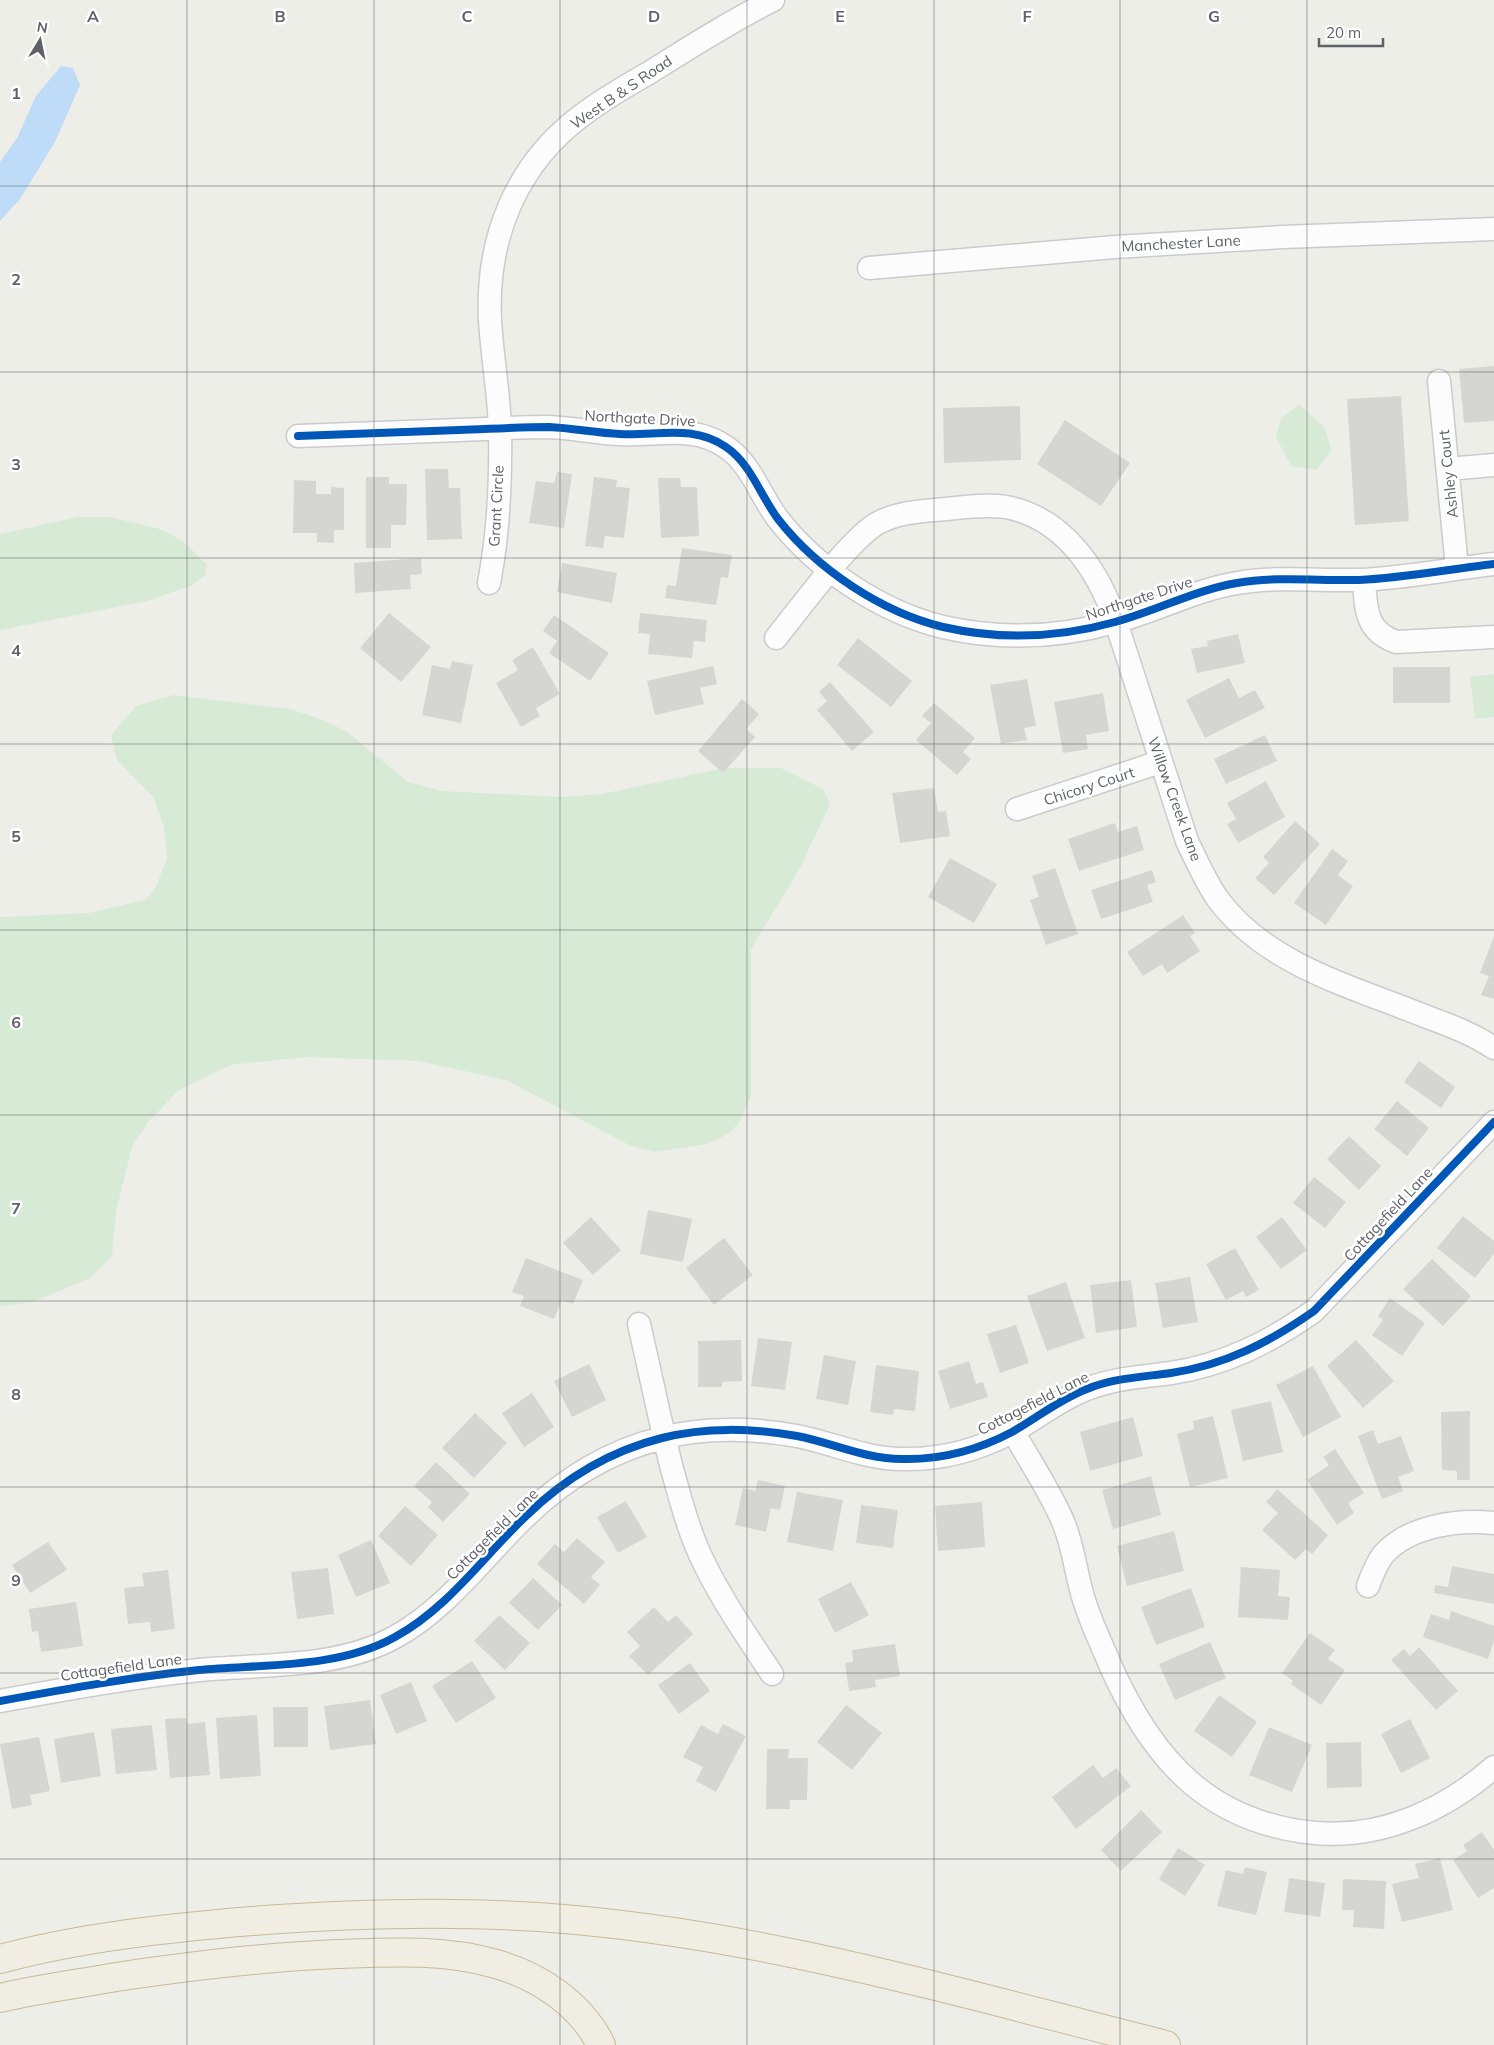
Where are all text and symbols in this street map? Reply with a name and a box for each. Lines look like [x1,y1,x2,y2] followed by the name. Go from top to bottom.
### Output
[87,6,99,26] text: A
[274,6,286,26] text: B
[462,6,473,26] text: C
[648,6,660,26] text: D
[835,6,845,26] text: E
[1022,6,1032,26] text: F
[1208,6,1220,26] text: G
[15,15,65,65] north arrow
[1319,15,1383,47] scale bar
[35,17,49,37] text: N
[1326,23,1361,42] text: 20 m
[567,51,675,133] street label: West B & S Road
[11,83,21,103] text: 1
[1121,230,1241,256] street label: Manchester Lane
[11,269,21,289] text: 2
[584,406,696,430] street label: Northgate Drive
[1434,429,1462,519] street label: Ashley Court
[11,454,21,474] text: 3
[484,465,508,547] street label: Grant Circle
[1083,572,1195,624] street label: Northgate Drive
[11,640,21,660] text: 4
[1144,734,1206,864] street label: Willow Creek Lane
[1041,762,1137,810] street label: Chicory Court
[11,826,21,846] text: 5
[11,1012,21,1032] text: 6
[1339,1163,1437,1265] street label: Cottagefield Lane
[11,1198,21,1218] text: 7
[974,1367,1092,1439] street label: Cottagefield Lane
[11,1384,21,1404] text: 8
[442,1484,542,1584] street label: Cottagefield Lane
[11,1570,21,1590] text: 9
[59,1649,183,1685] street label: Cottagefield Lane

